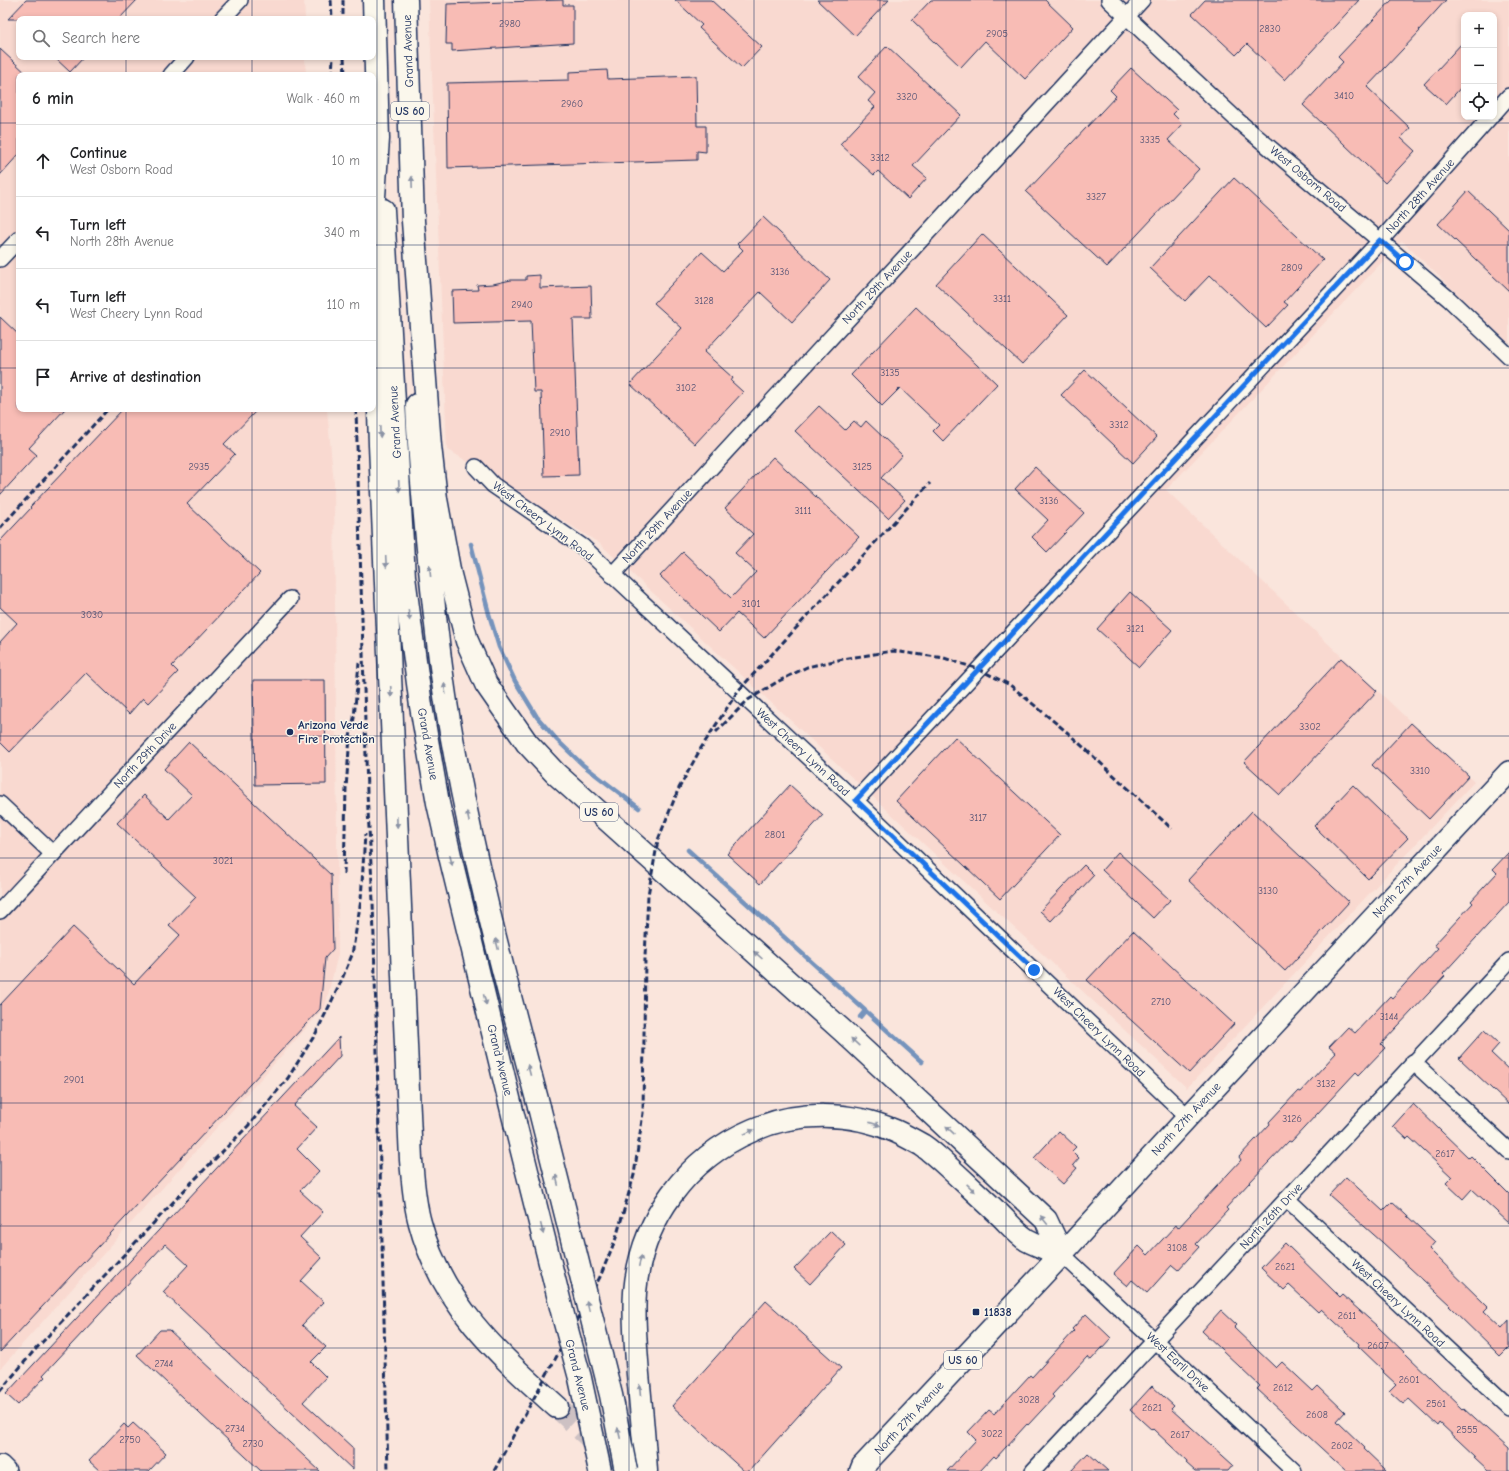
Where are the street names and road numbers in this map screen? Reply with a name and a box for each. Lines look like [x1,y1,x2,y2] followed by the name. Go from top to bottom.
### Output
[400,14,416,88] street label: Grand Avenue
[391,102,429,120] road number: US 60
[1267,143,1349,215] street label: West Osborn Road
[1383,156,1457,236] street label: North 28th Avenue
[839,247,915,327] street label: North 29th Avenue
[386,385,404,459] street label: Grand Avenue
[490,479,596,563] street label: West Cheery Lynn Road
[619,486,695,566] street label: North 29th Avenue
[753,705,853,799] street label: West Cheery Lynn Road
[415,707,441,781] street label: Grand Avenue
[111,719,179,791] street label: North 29th Drive
[580,803,618,821] road number: US 60
[1369,841,1445,921] street label: North 27th Avenue
[1050,984,1148,1080] street label: West Cheery Lynn Road
[484,1023,516,1097] street label: Grand Avenue
[1148,1079,1224,1159] street label: North 27th Avenue
[1237,1180,1305,1252] street label: North 26th Drive
[1348,1256,1448,1350] street label: West Cheery Lynn Road
[1143,1329,1213,1395] street label: West Earll Drive
[562,1338,594,1412] street label: Grand Avenue
[944,1351,982,1369] road number: US 60
[871,1378,947,1458] street label: North 27th Avenue

